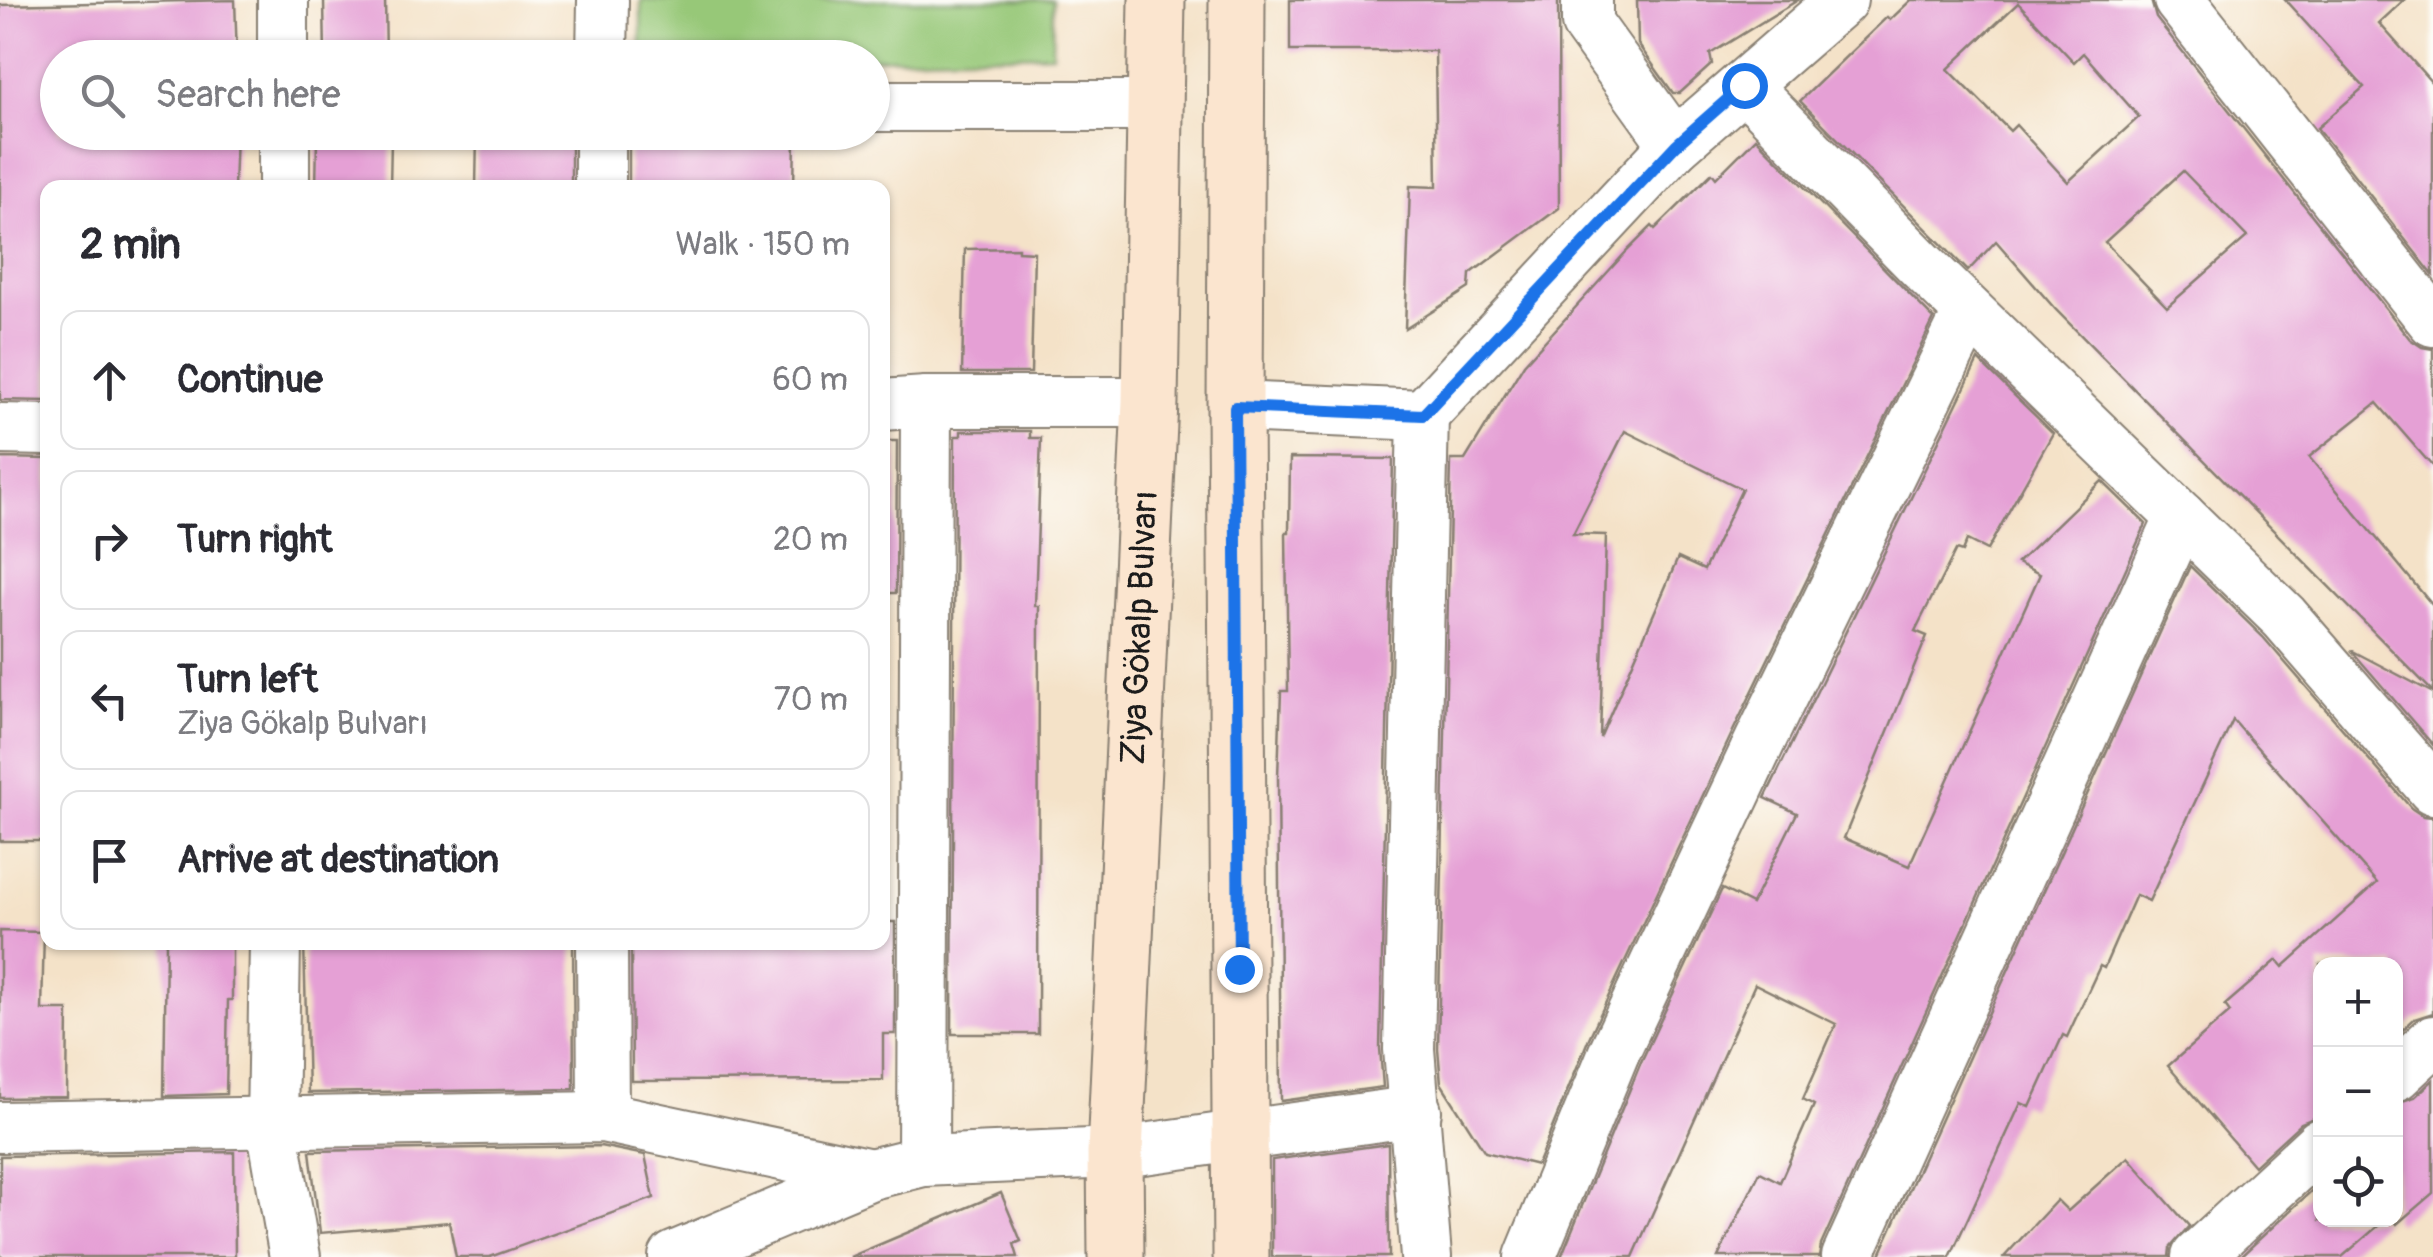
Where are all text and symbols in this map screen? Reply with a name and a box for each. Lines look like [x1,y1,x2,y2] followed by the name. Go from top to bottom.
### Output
[40,40,890,150] search box
[1722,63,1768,109] route start
[75,68,130,123] icon: search
[155,71,341,119] text: Search here
[80,219,181,271] text: 2 min
[676,225,850,265] text: Walk · 150 m
[82,353,137,408] icon: ahead
[177,356,323,404] text: Continue
[772,360,848,400] text: 60 m
[1111,489,1168,766] street label: Ziya Gökalp Bulvarı
[82,513,137,568] icon: right
[177,516,332,564] text: Turn right
[773,520,848,560] text: 20 m
[177,656,318,704] text: Turn left
[82,673,137,728] icon: left
[774,680,848,720] text: 70 m
[177,704,428,744] text: Ziya Gökalp Bulvarı
[82,833,137,888] icon: arrive
[177,836,499,884] text: Arrive at destination
[1217,947,1263,993] route end
[2313,957,2403,1227] map controls
[2313,957,2403,1047] button: +
[2313,1047,2403,1137] button: −
[2313,1137,2403,1227] button: locate

